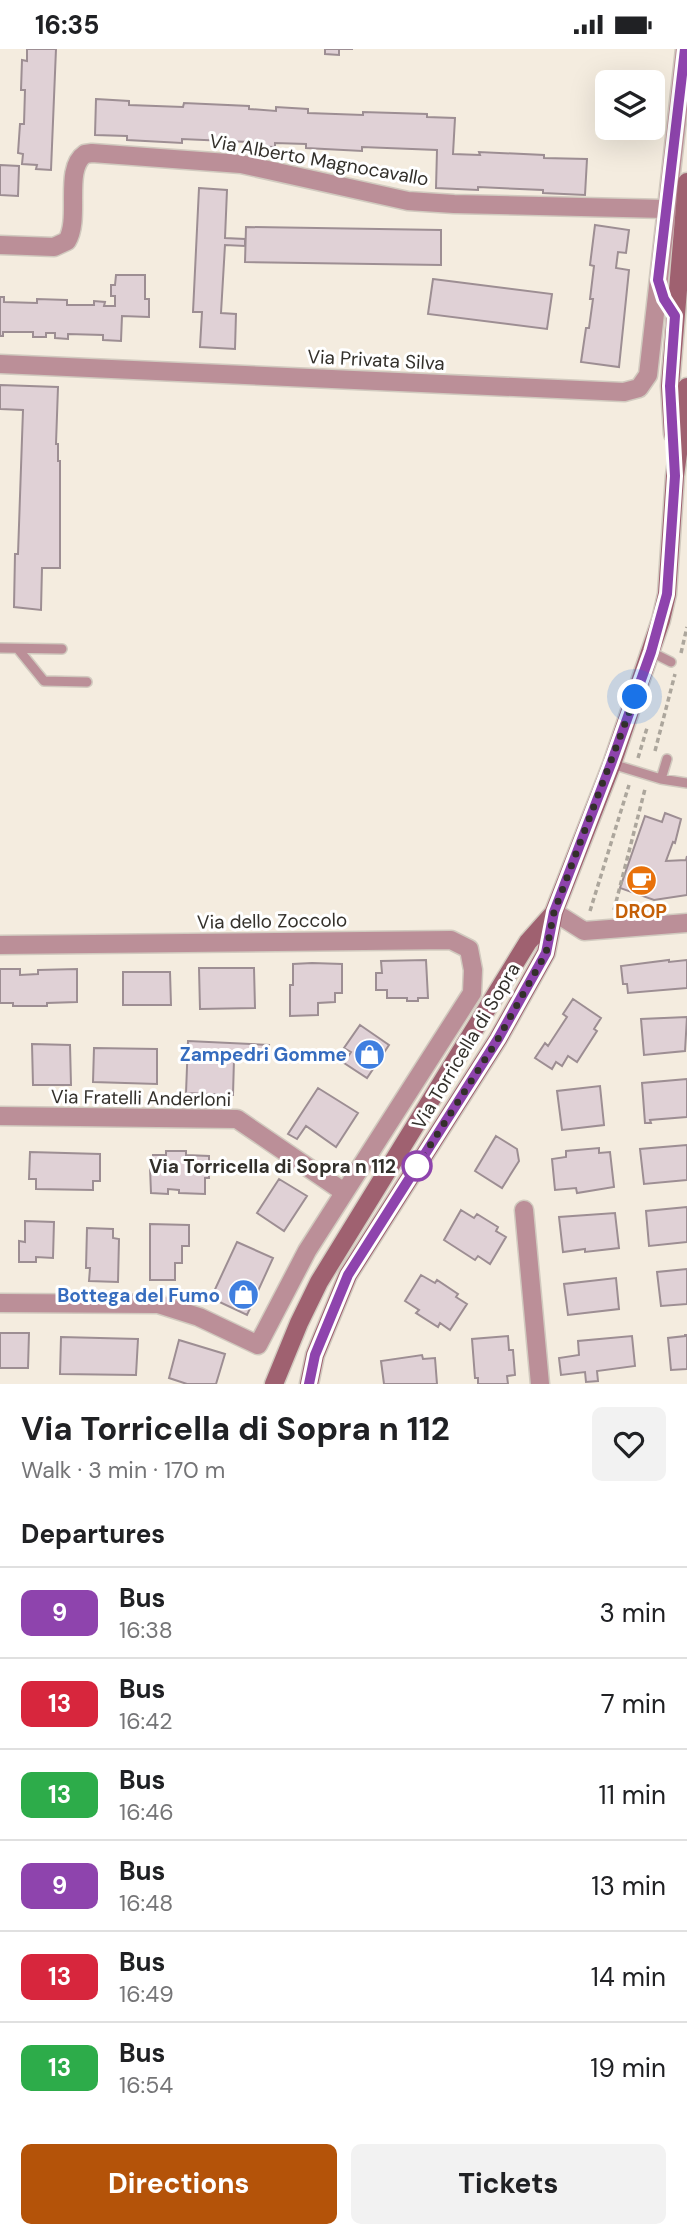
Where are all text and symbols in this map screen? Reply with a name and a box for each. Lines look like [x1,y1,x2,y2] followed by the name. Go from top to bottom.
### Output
[35,8,99,42] text: 16:35
[595,70,665,140] map controls
[595,70,665,140] button: layers
[207,128,431,192] street label: Via Alberto Magnocavallo
[307,344,445,376] street label: Via Privata Silva
[617,679,652,714] your location
[624,863,658,897] cafe icon: DROP
[615,899,667,924] place label: DROP
[197,907,347,935] street label: Via dello Zoccolo
[406,958,526,1134] street label: Via Torricella di Sopra
[353,1037,387,1071] shop icon: Zampedri Gomme
[180,1042,347,1067] place label: Zampedri Gomme
[51,1084,231,1112] street label: Via Fratelli Anderloni
[402,1151,432,1181] marker: Via Torricella di Sopra n 112
[149,1154,396,1179] place label: Via Torricella di Sopra n 112
[226,1278,260,1312] shop icon: Bottega del Fumo
[57,1283,220,1308] place label: Bottega del Fumo
[21,1407,450,1450] text: Via Torricella di Sopra n 112
[592,1407,666,1481] button: heart
[21,1455,225,1485] text: Walk · 3 min · 170 m
[21,1517,165,1551] text: Departures
[119,1581,165,1615] text: Bus
[599,1596,666,1630] text: 3 min
[52,1597,67,1628] text: 9
[119,1615,173,1645] text: 16:38
[119,1672,165,1706] text: Bus
[601,1687,666,1721] text: 7 min
[48,1688,71,1719] text: 13
[119,1706,172,1736] text: 16:42
[119,1763,165,1797] text: Bus
[599,1778,666,1812] text: 11 min
[48,1779,71,1810] text: 13
[119,1797,174,1827] text: 16:46
[119,1854,165,1888] text: Bus
[591,1869,666,1903] text: 13 min
[52,1870,67,1901] text: 9
[119,1888,173,1918] text: 16:48
[119,1945,165,1979] text: Bus
[591,1960,666,1994] text: 14 min
[48,1961,71,1992] text: 13
[119,1979,174,2009] text: 16:49
[119,2036,165,2070] text: Bus
[590,2051,666,2085] text: 19 min
[48,2052,71,2083] text: 13
[119,2070,173,2100] text: 16:54
[21,2144,337,2224] button: Directions
[351,2144,666,2224] button: Tickets

